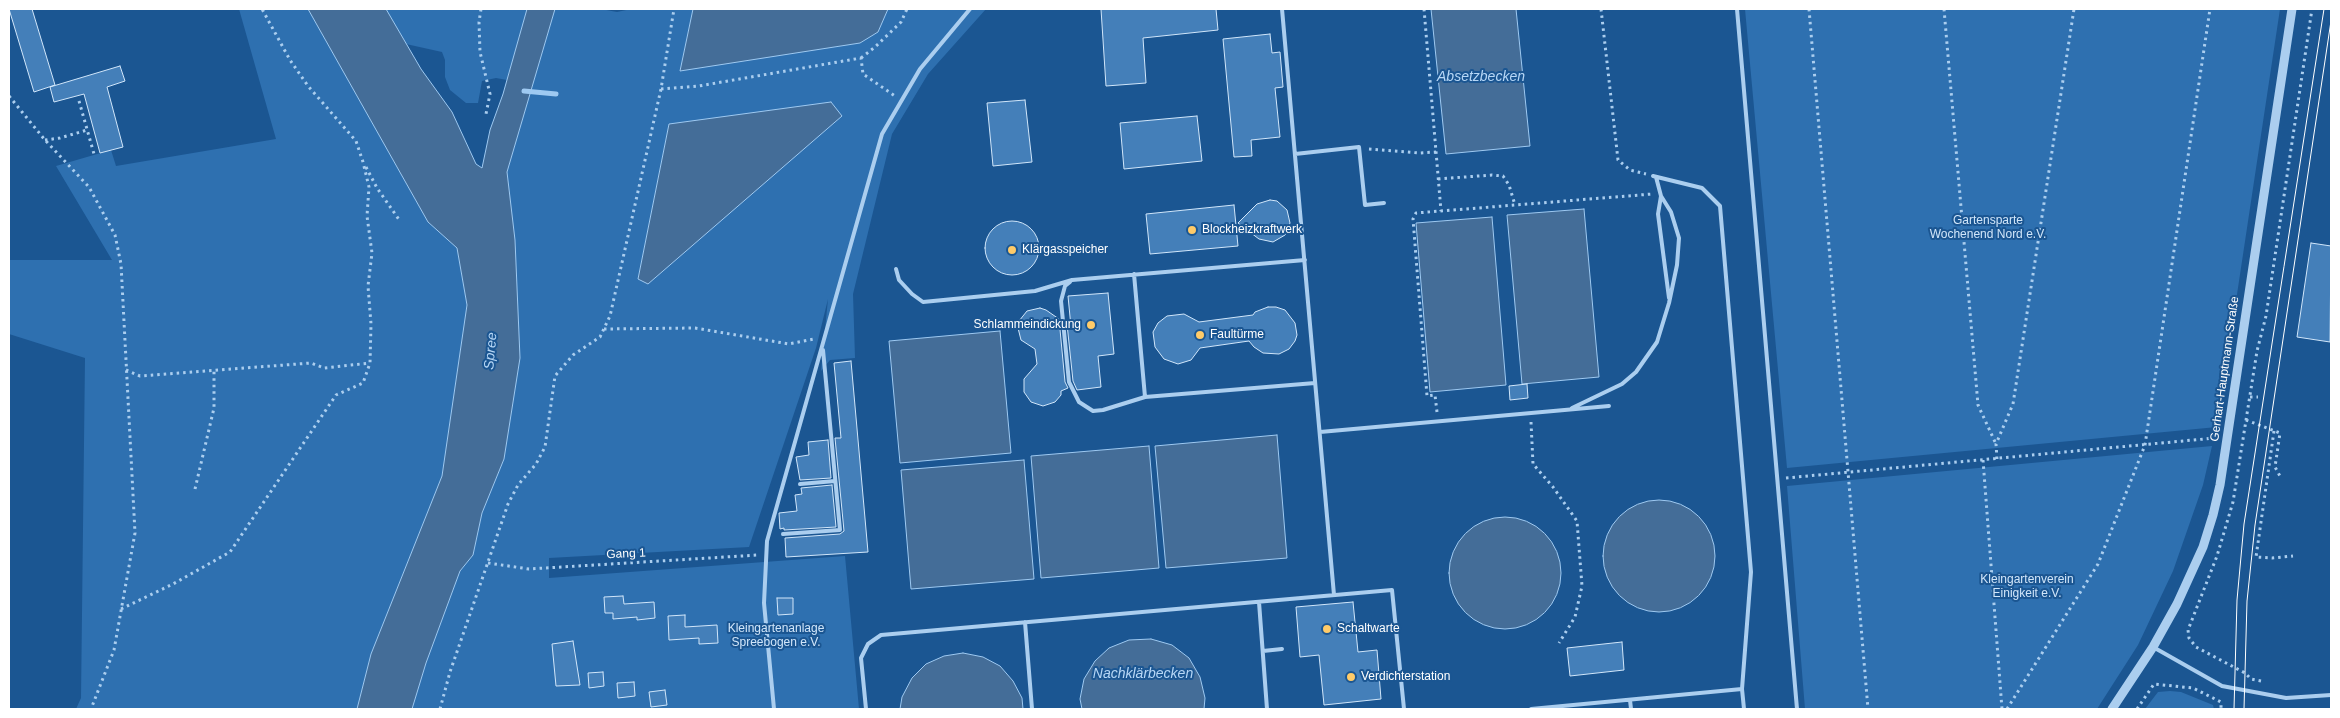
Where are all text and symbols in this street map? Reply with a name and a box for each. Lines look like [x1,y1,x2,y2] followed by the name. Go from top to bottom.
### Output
[1437,69,1525,85] water label: Absetzbecken
[1930,214,2046,242] park label: Gartensparte Wochenend Nord e.V.
[1202,223,1302,237] place label: Blockheizkraftwerk
[1186,224,1198,236] marker: Blockheizkraftwerk
[1022,243,1108,257] place label: Klärgasspeicher
[1006,244,1018,256] marker: Klärgasspeicher
[2208,295,2242,443] street label: Gerhart-Hauptmann-Straße
[974,318,1081,332] place label: Schlammeindickung
[1085,319,1097,331] marker: Schlammeindickung
[1210,328,1264,342] place label: Faultürme
[1194,329,1206,341] marker: Faultürme
[481,332,501,370] water label: Spree
[606,546,646,562] street label: Gang 1
[1980,573,2074,601] park label: Kleingartenverein Einigkeit e.V.
[728,622,824,650] park label: Kleingartenanlage Spreebogen e.V.
[1337,622,1400,636] place label: Schaltwarte
[1321,623,1333,635] marker: Schaltwarte
[1093,666,1193,682] water label: Nachklärbecken
[1361,670,1450,684] place label: Verdichterstation
[1345,671,1357,683] marker: Verdichterstation

